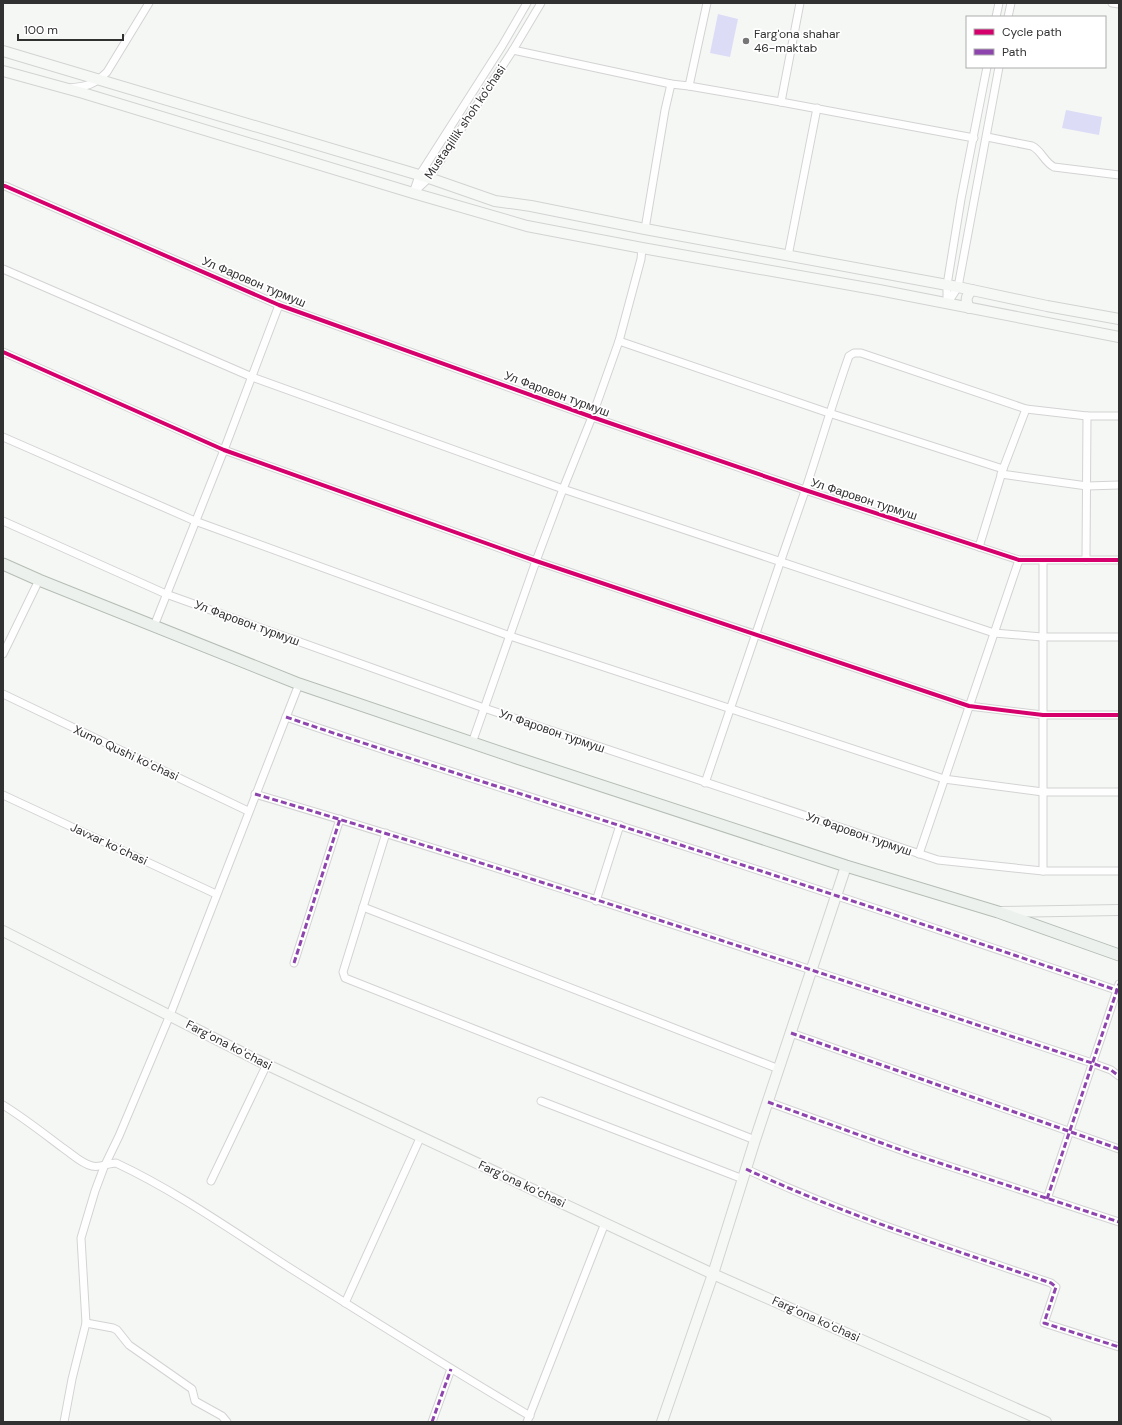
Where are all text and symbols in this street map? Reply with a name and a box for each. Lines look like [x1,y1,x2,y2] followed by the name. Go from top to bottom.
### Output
[18,16,123,42] scale bar
[966,16,1106,68] legend
[24,22,58,38] text: 100 m
[1002,24,1062,40] text: Cycle path
[754,26,841,56] place label: Farg'ona shahar 46-maktab
[741,36,751,46] marker: Farg'ona shahar 46-maktab
[1002,44,1027,60] text: Path
[421,62,509,182] street label: Mustaqillik shoh ko'chasi
[200,253,308,311] street label: Ул Фаровон турмуш
[502,367,612,421] street label: Ул Фаровон турмуш
[809,474,919,524] street label: Ул Фаровон турмуш
[192,596,302,650] street label: Ул Фаровон турмуш
[497,705,607,757] street label: Ул Фаровон турмуш
[71,722,181,785] street label: Xumo Qushi koʻchasi
[804,808,914,860] street label: Ул Фаровон турмуш
[68,819,150,869] street label: Javxar koʻchasi
[183,1016,275,1074] street label: Fargʻona koʻchasi
[476,1157,568,1211] street label: Fargʻona koʻchasi
[770,1292,863,1346] street label: Fargʻona koʻchasi

